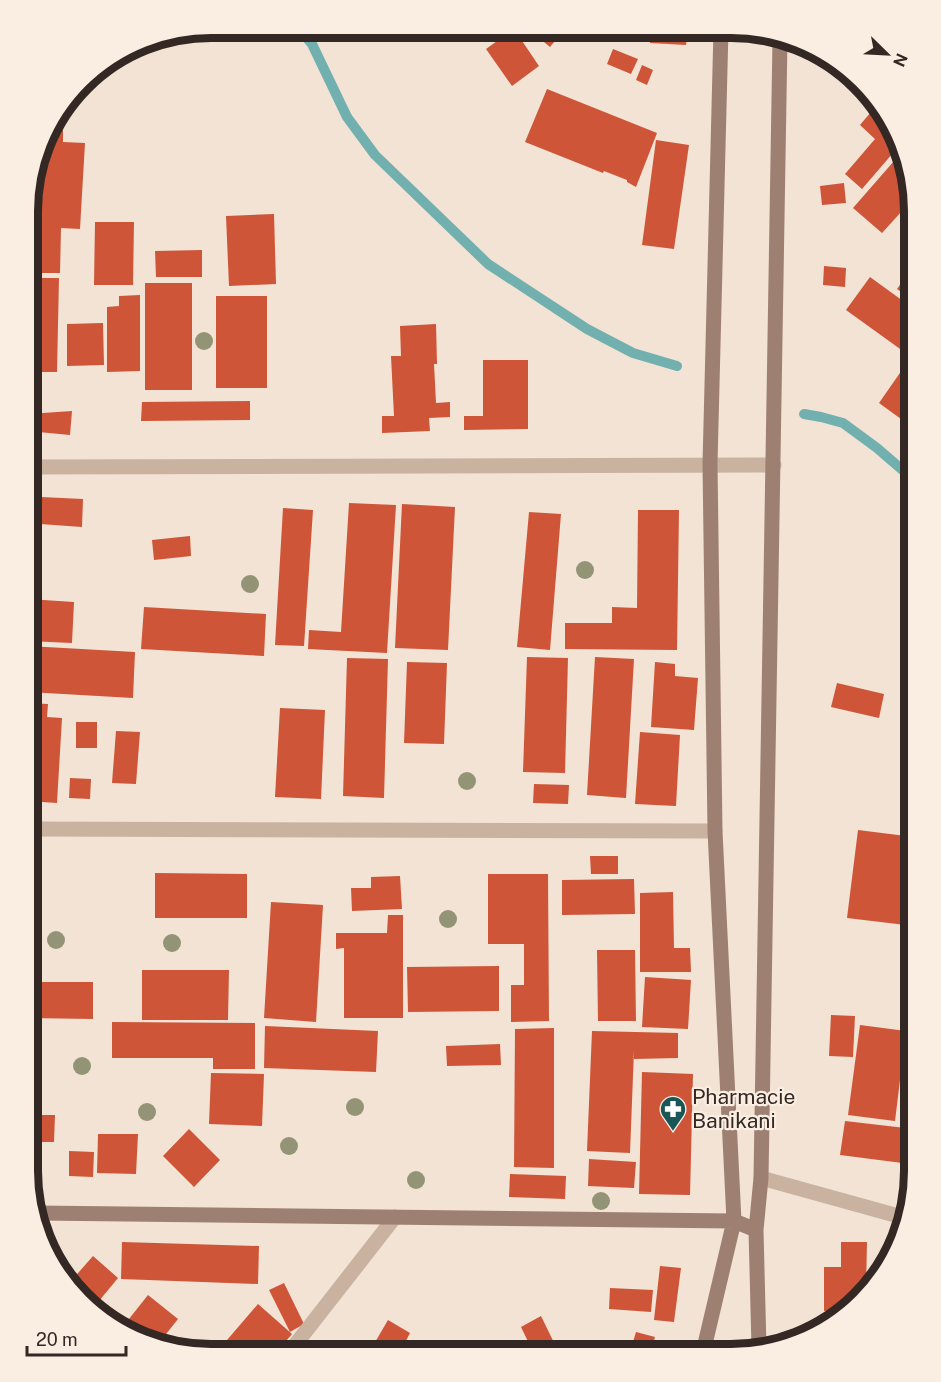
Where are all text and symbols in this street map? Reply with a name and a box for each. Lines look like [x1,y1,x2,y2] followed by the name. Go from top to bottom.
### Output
[857,24,917,84] north arrow
[889,50,911,69] text: N
[692,1084,795,1133] place label: Pharmacie Banikani
[658,1094,688,1132] pharmacy icon: Pharmacie Banikani
[27,1319,126,1357] scale bar
[36,1329,78,1350] text: 20 m

